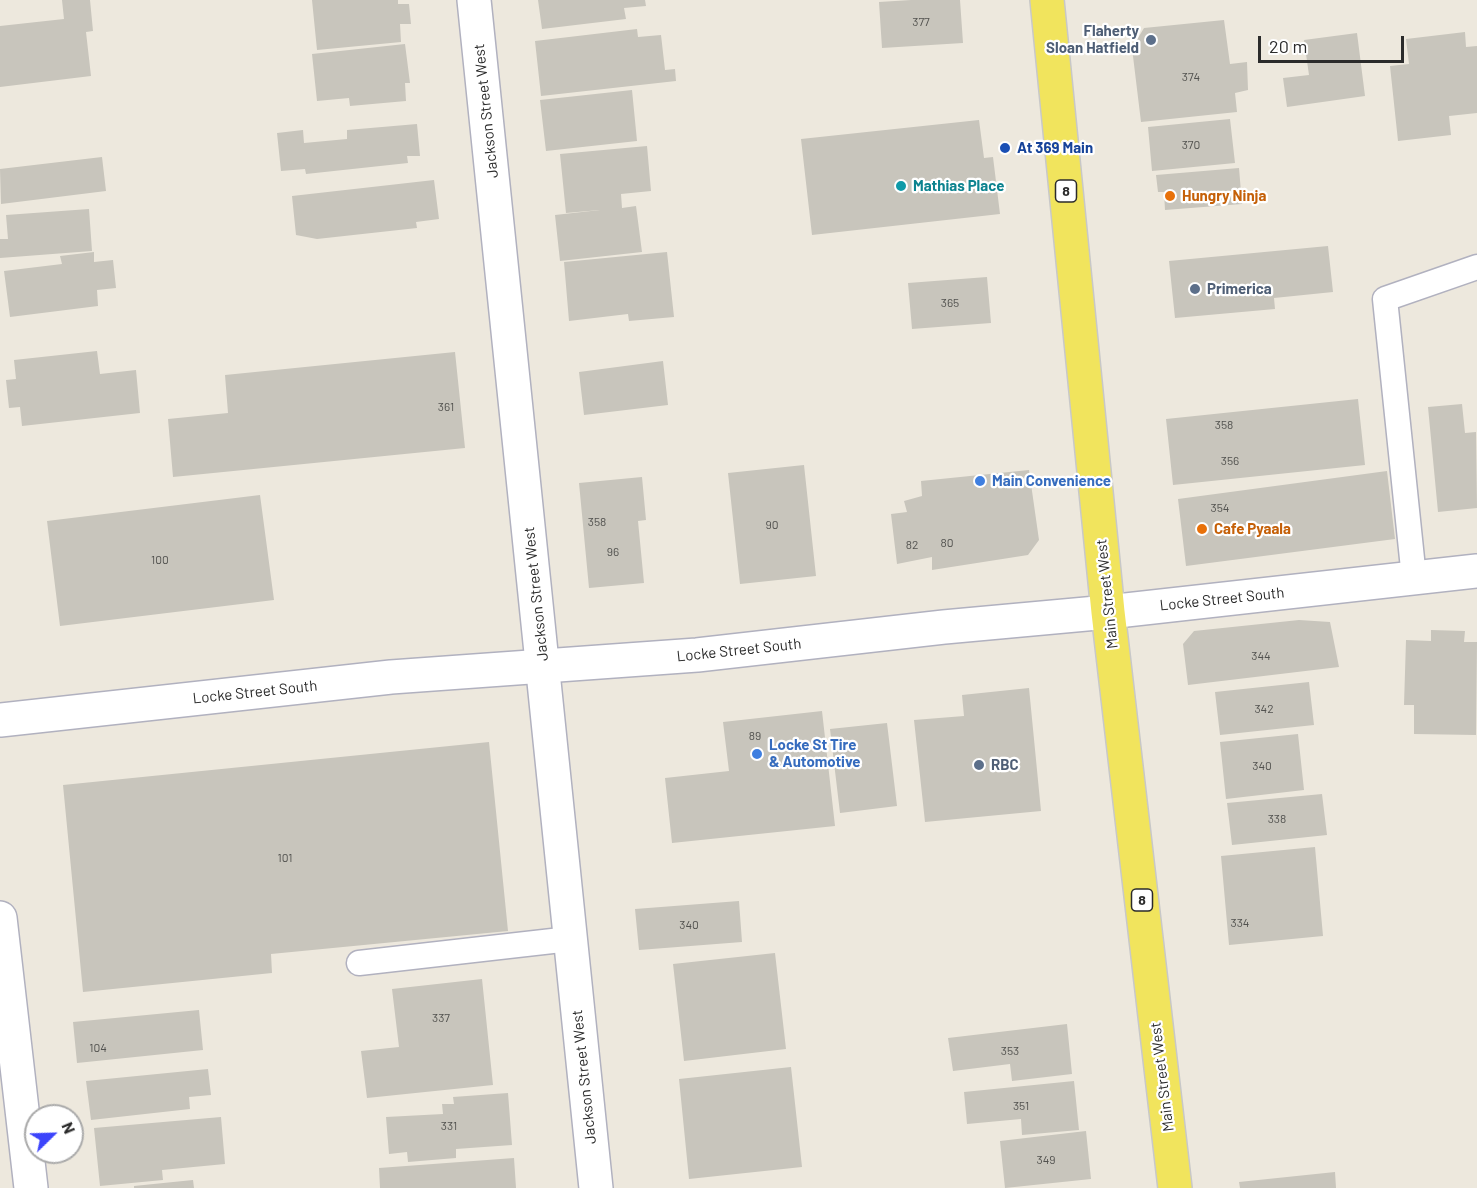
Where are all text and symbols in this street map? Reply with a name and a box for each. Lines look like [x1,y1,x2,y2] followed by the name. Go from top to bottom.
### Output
[912,15,930,29] house number: 377
[1046,22,1139,57] place label: Flaherty Sloan Hatfield
[1261,24,1406,62] scale bar
[1144,33,1158,47] marker: Flaherty Sloan Hatfield
[1269,35,1307,57] text: 20 m
[470,43,502,179] street label: Jackson Street West
[1182,70,1200,84] house number: 374
[1182,138,1200,152] house number: 370
[1017,139,1093,157] place label: At 369 Main
[998,141,1012,155] marker: At 369 Main
[913,177,1004,195] place label: Mathias Place
[894,179,908,193] marker: Mathias Place
[1056,180,1076,202] road number: 8
[1182,187,1266,205] place label: Hungry Ninja
[1163,189,1177,203] marker: Hungry Ninja
[1207,280,1272,298] place label: Primerica
[1188,282,1202,296] marker: Primerica
[941,296,959,310] house number: 365
[438,400,454,414] house number: 361
[1215,418,1233,432] house number: 358
[1221,454,1239,468] house number: 356
[992,472,1111,490] place label: Main Convenience
[973,474,987,488] marker: Main Convenience
[1211,501,1229,515] house number: 354
[588,515,606,529] house number: 358
[765,518,779,532] house number: 90
[1214,520,1291,538] place label: Cafe Pyaala
[1195,522,1209,536] marker: Cafe Pyaala
[520,526,552,662] street label: Jackson Street West
[940,536,954,550] house number: 80
[906,538,918,552] house number: 82
[1092,538,1122,650] street label: Main Street West
[607,545,619,559] house number: 96
[151,553,169,567] house number: 100
[1159,584,1285,614] street label: Locke Street South
[676,635,802,665] street label: Locke Street South
[1251,649,1271,663] house number: 344
[192,677,318,707] street label: Locke Street South
[1254,702,1274,716] house number: 342
[749,729,761,743] house number: 89
[769,736,860,771] place label: Locke St Tire & Automotive
[750,747,764,761] marker: Locke St Tire & Automotive
[991,756,1019,774] place label: RBC
[972,758,986,772] marker: RBC
[1252,759,1272,773] house number: 340
[1268,812,1286,826] house number: 338
[278,851,292,865] house number: 101
[1132,889,1152,911] road number: 8
[1231,916,1249,930] house number: 334
[679,918,699,932] house number: 340
[568,1009,600,1145] street label: Jackson Street West
[432,1011,450,1025] house number: 337
[1146,1021,1178,1133] street label: Main Street West
[89,1041,107,1055] house number: 104
[1001,1044,1019,1058] house number: 353
[1013,1099,1029,1113] house number: 351
[24,1104,84,1164] north arrow
[58,1119,80,1136] text: N
[441,1119,457,1133] house number: 331
[1036,1153,1056,1167] house number: 349

